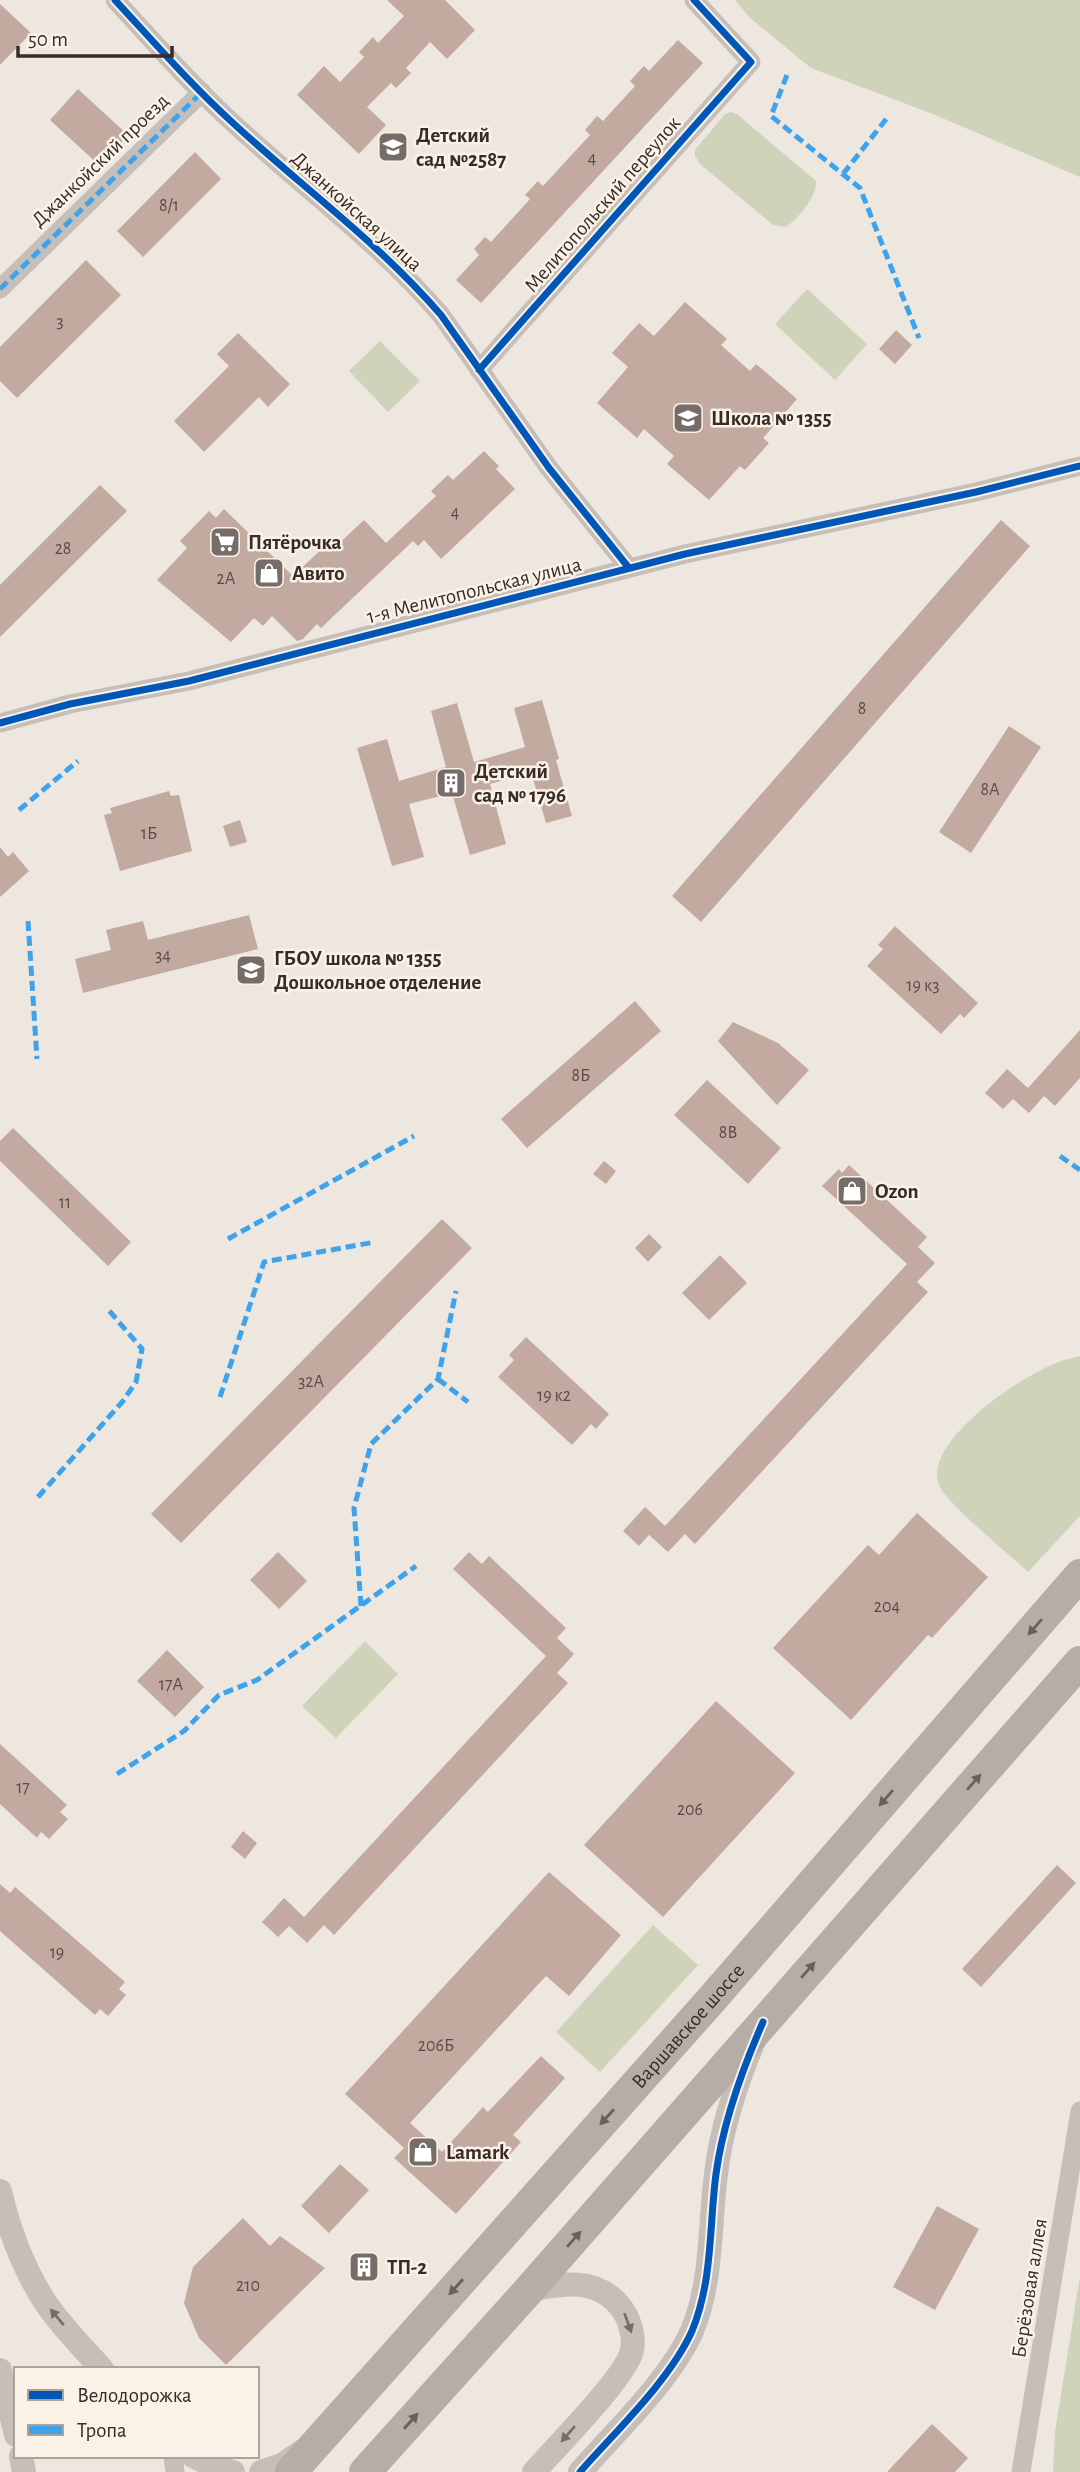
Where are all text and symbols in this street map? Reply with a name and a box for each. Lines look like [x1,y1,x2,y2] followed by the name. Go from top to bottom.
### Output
[18,14,172,58] scale bar
[28,29,68,50] text: 50 m
[28,90,173,231] street label: Джанкойский проезд
[520,112,685,296] street label: Мелитопольский переулок
[416,125,506,170] place label: Детский сад №2587
[376,130,410,164] school or university icon: Детский сад №2587
[287,147,426,276] street label: Джанкойская улица
[588,150,597,168] house number: 4
[159,197,179,215] house number: 8/1
[56,313,64,331] house number: 3
[671,401,705,435] school or university icon: Школа № 1355
[711,408,832,429] place label: Школа № 1355
[451,504,460,522] house number: 4
[208,525,242,559] supermarket icon: Пятёрочка
[248,532,342,553] place label: Пятёрочка
[55,540,71,558] house number: 28
[365,554,584,627] street label: 1-я Мелитопольская улица
[252,556,286,590] shop icon: Авито
[292,563,344,584] place label: Авито
[217,570,236,588] house number: 2А
[858,700,866,718] house number: 8
[474,761,566,806] place label: Детский сад № 1796
[434,766,468,800] building icon: Детский сад № 1796
[980,781,1000,799] house number: 8А
[141,825,157,843] house number: 1Б
[155,947,171,965] house number: 34
[274,948,481,993] place label: ГБОУ школа № 1355 Дошкольное отделение
[234,953,268,987] school or university icon: ГБОУ школа № 1355 Дошкольное отделение
[906,977,940,995] house number: 19 к3
[572,1067,590,1085] house number: 8Б
[719,1124,737,1142] house number: 8В
[835,1174,869,1208] shop icon: Ozon
[875,1181,919,1202] place label: Ozon
[59,1194,71,1212] house number: 11
[298,1373,325,1391] house number: 32А
[537,1387,571,1405] house number: 19 к2
[874,1598,901,1616] house number: 204
[1027,1618,1043,1636] one-way arrow
[159,1676,184,1694] house number: 17А
[966,1773,982,1790] one-way arrow
[16,1779,30,1797] house number: 17
[879,1790,894,1807] one-way arrow
[677,1801,703,1819] house number: 206
[50,1944,64,1962] house number: 19
[628,1960,749,2093] street label: Варшавское шоссе
[800,1962,815,1979] one-way arrow
[418,2037,454,2055] house number: 206Б
[599,2108,615,2126] one-way arrow
[406,2135,440,2169] shop icon: Lamark
[446,2142,510,2163] place label: Lamark
[1008,2217,1051,2359] street label: Берёзовая аллея
[566,2230,581,2247] one-way arrow
[347,2250,381,2284] building icon: ТП-2
[387,2257,427,2278] place label: ТП-2
[236,2277,260,2295] house number: 210
[448,2278,464,2296] one-way arrow
[50,2309,65,2326] one-way arrow
[623,2312,634,2333] one-way arrow
[14,2367,259,2458] legend
[77,2385,192,2406] text: Велодорожка
[402,2413,418,2430] one-way arrow
[77,2420,127,2441] text: Тропа
[560,2425,576,2443] one-way arrow

